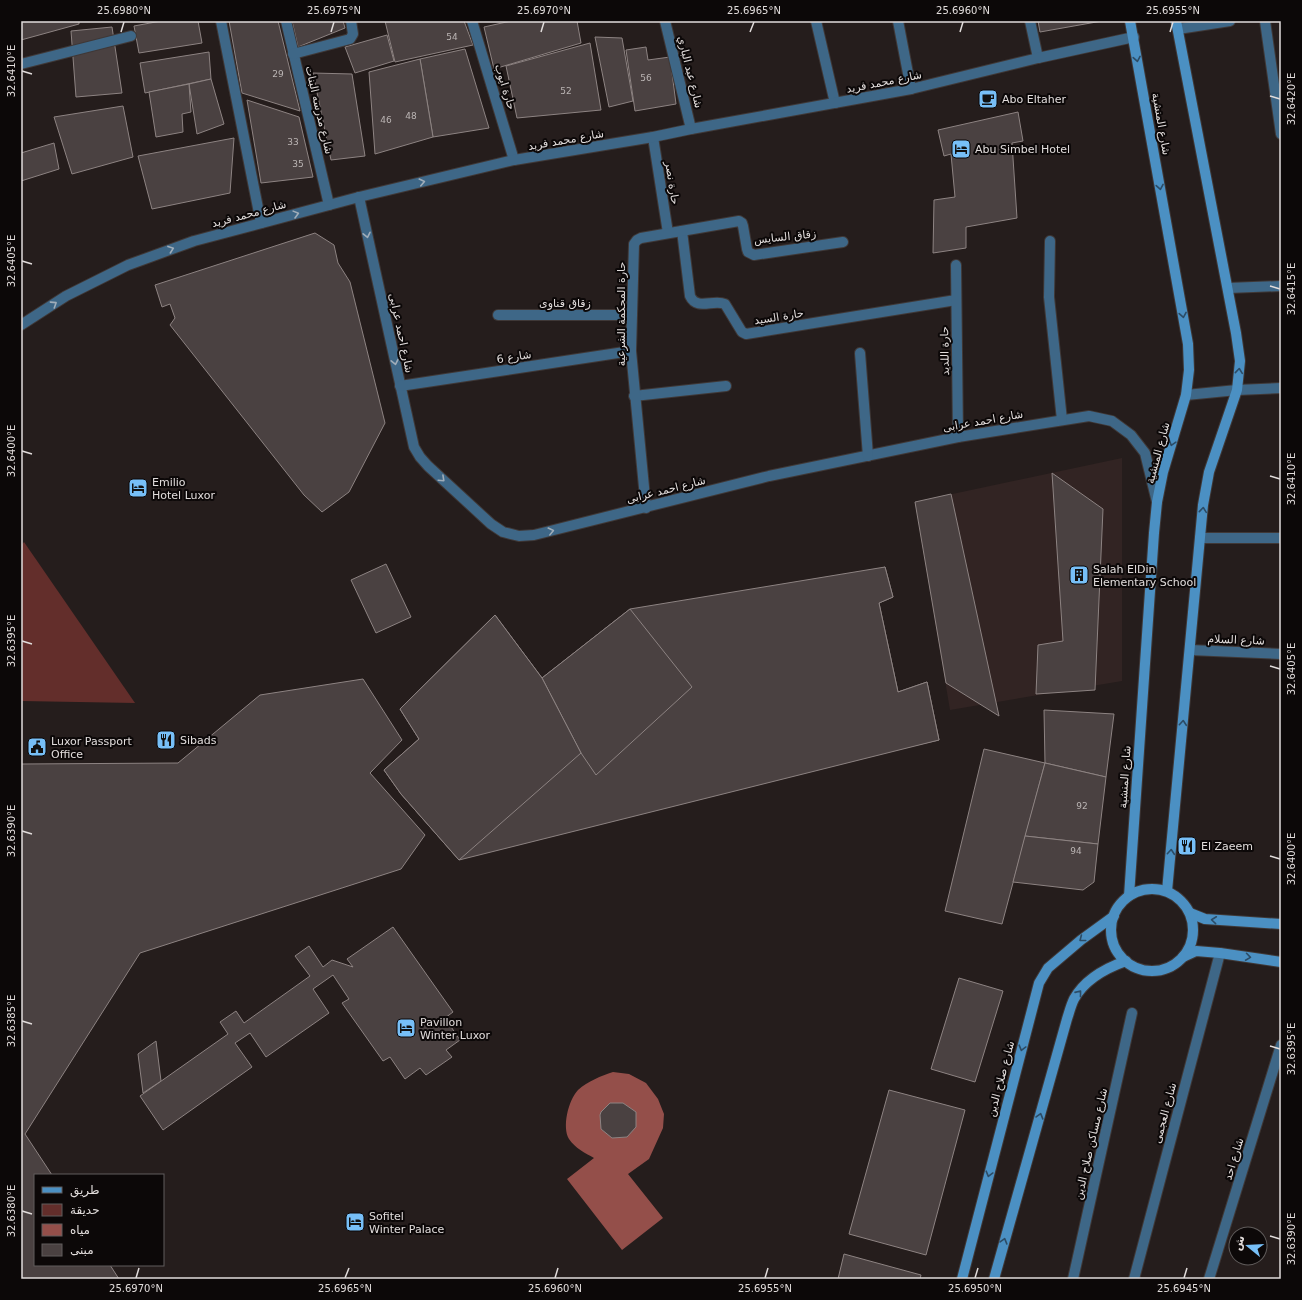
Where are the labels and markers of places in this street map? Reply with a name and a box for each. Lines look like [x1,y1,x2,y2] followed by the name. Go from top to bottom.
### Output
[977,88,999,110] cafe icon: Abo Eltaher
[1002,93,1067,106] place label: Abo Eltaher
[950,138,972,160] hotel icon: Abu Simbel Hotel
[975,143,1070,156] place label: Abu Simbel Hotel
[152,476,215,502] place label: Emilio Hotel Luxor
[127,477,149,499] hotel icon: Emilio Hotel Luxor
[1093,563,1196,589] place label: Salah ElDin Elementary School
[1068,564,1090,586] building icon: Salah ElDin Elementary School
[155,729,177,751] restaurant icon: Sibads
[180,734,217,747] place label: Sibads
[51,735,132,761] place label: Luxor Passport Office
[26,736,48,758] public building icon: Luxor Passport Office
[1176,835,1198,857] restaurant icon: El Zaeem
[1201,840,1253,853] place label: El Zaeem
[420,1016,491,1042] place label: Pavillon Winter Luxor
[395,1017,417,1039] hotel icon: Pavillon Winter Luxor
[369,1210,444,1236] place label: Sofitel Winter Palace
[344,1211,366,1233] hotel icon: Sofitel Winter Palace

